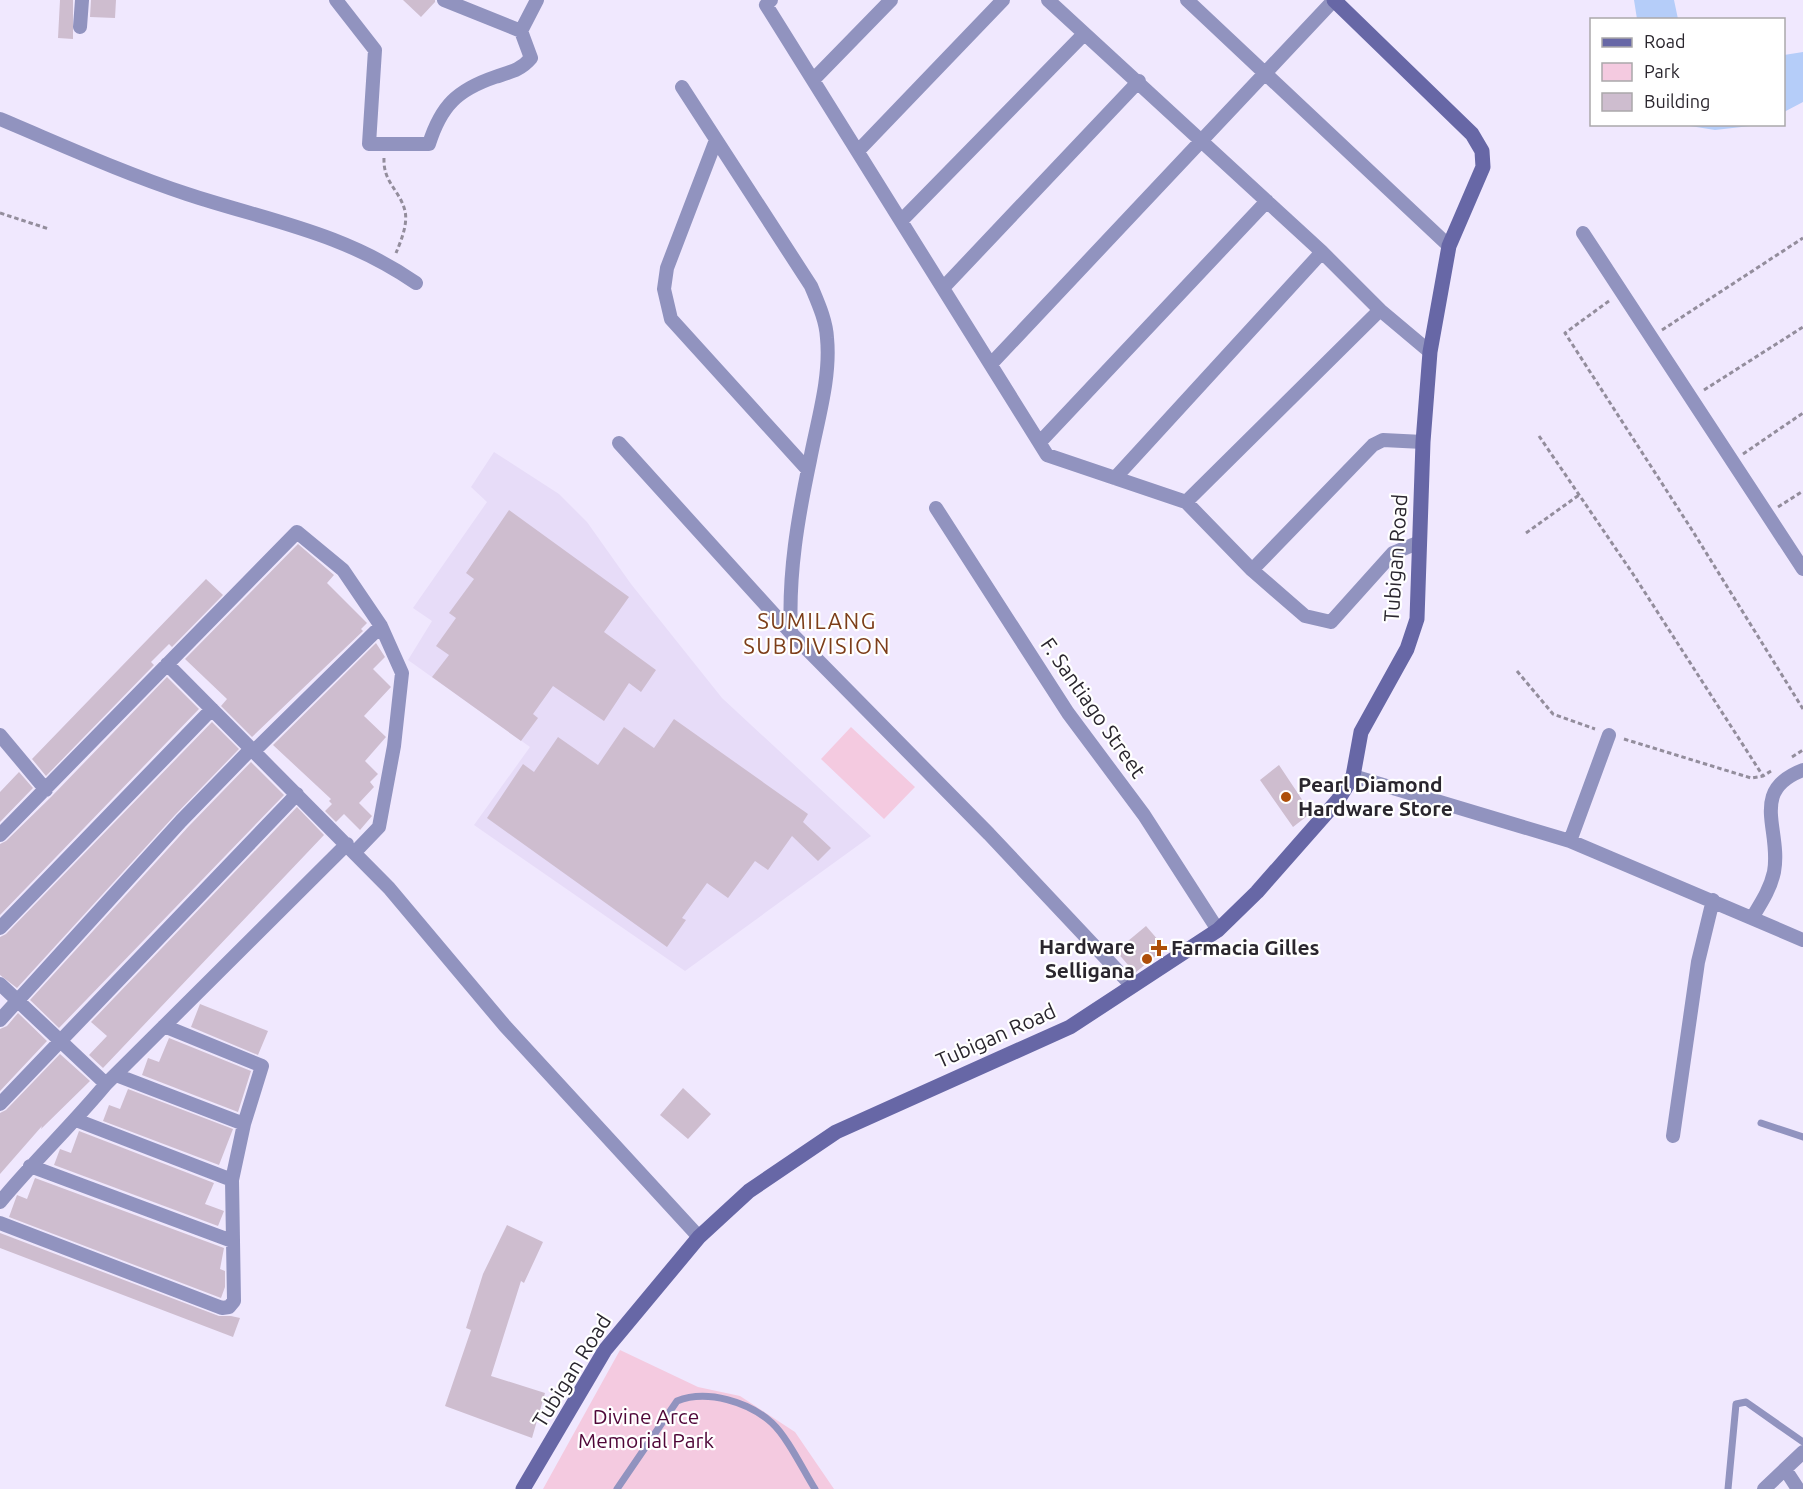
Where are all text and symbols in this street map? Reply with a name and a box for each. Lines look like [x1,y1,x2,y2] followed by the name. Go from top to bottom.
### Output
[1590,18,1785,126] legend
[1644,31,1686,51] text: Road
[1644,61,1680,81] text: Park
[1644,91,1710,111] text: Building
[1379,493,1411,623] street label: Tubigan Road
[743,608,891,658] district label: SUMILANG SUBDIVISION
[1036,633,1151,782] street label: F. Santiago Street
[1298,772,1453,820] place label: Pearl Diamond Hardware Store
[1279,790,1293,804] marker: Pearl Diamond Hardware Store
[1039,934,1135,982] place label: Hardware Selligana
[1171,935,1319,959] place label: Farmacia Gilles
[1152,941,1166,955] marker: Farmacia Gilles
[1140,952,1154,966] marker: Hardware Selligana
[932,998,1059,1072] street label: Tubigan Road
[527,1310,615,1431] street label: Tubigan Road
[578,1404,714,1452] park label: Divine Arce Memorial Park

